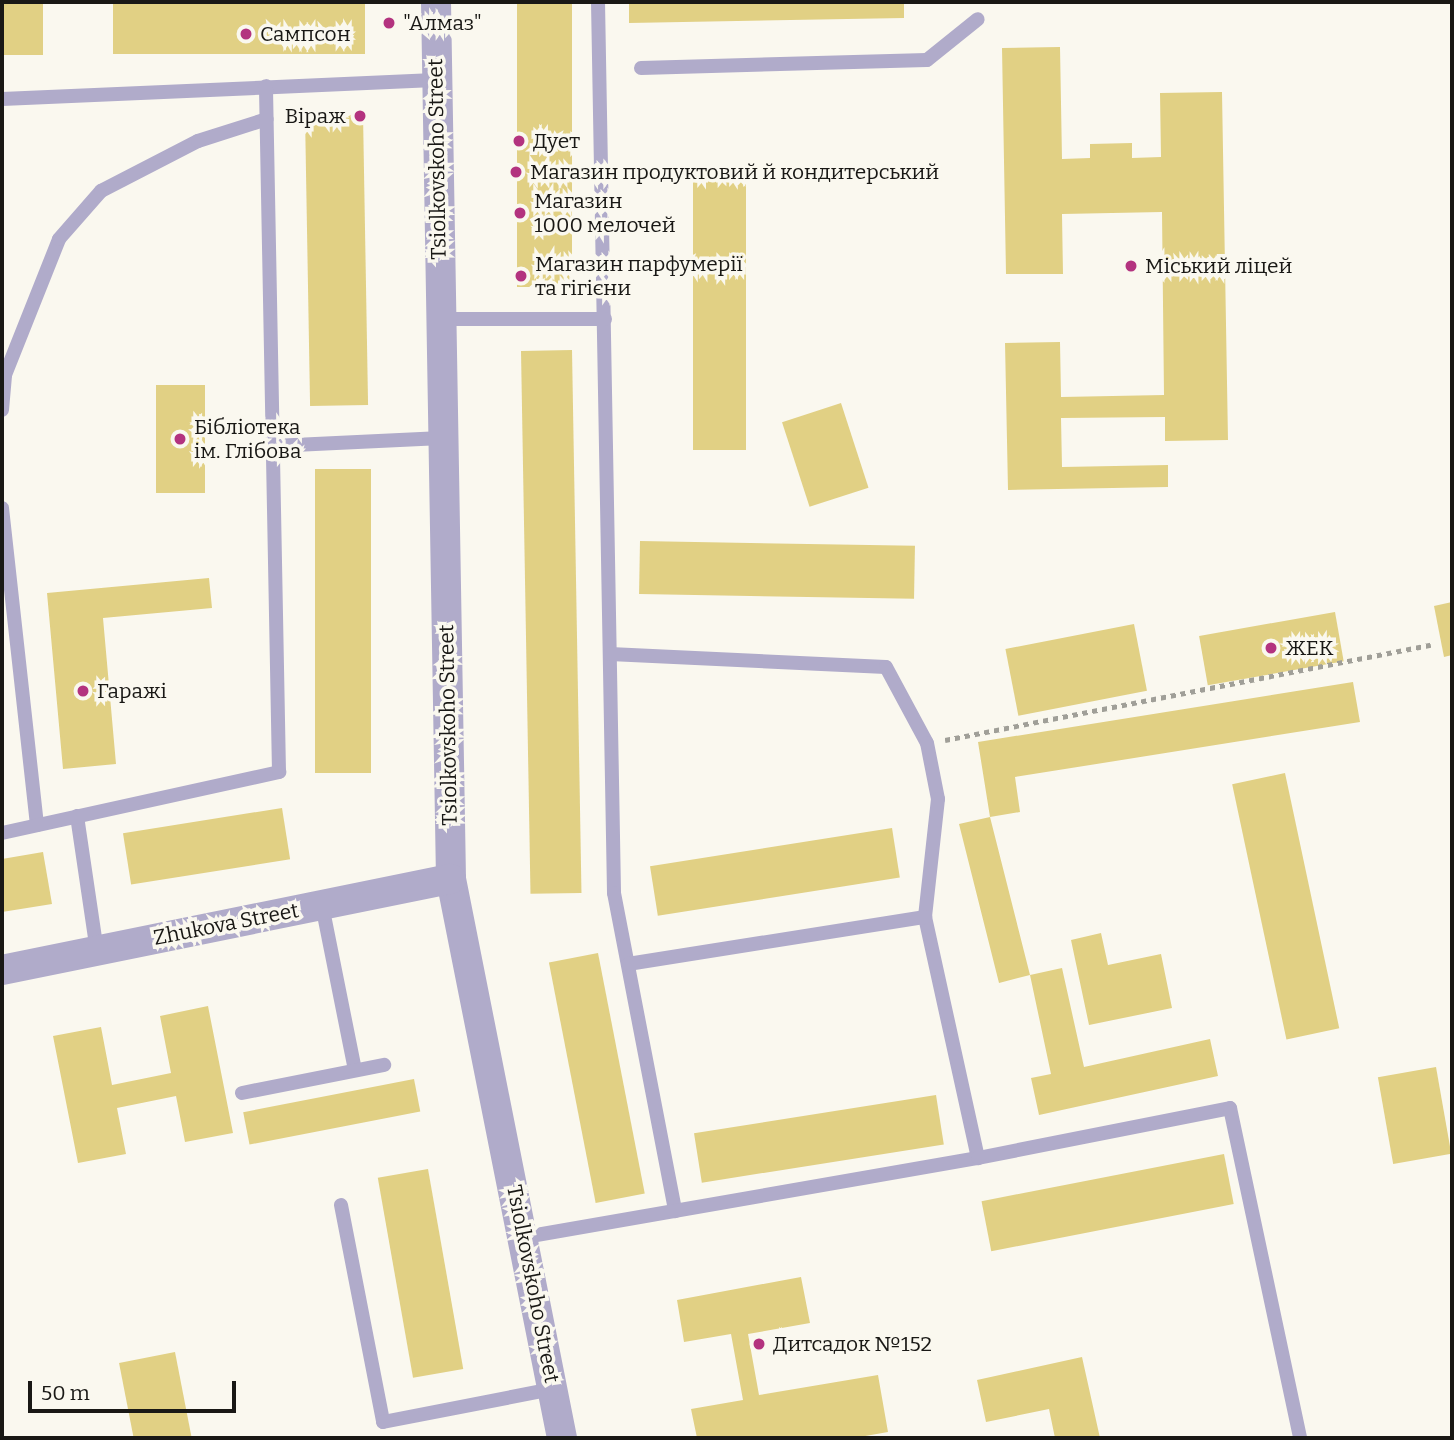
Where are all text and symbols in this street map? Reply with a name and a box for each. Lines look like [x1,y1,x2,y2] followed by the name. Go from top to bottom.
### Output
[403,10,482,36] place label: "Алмаз"
[381,15,397,31] marker: "Алмаз"
[260,21,351,47] place label: Сампсон
[238,26,254,42] marker: Сампсон
[423,58,451,260] street label: Tsiolkovskoho Street
[285,103,346,129] place label: Віраж
[352,108,368,124] marker: Віраж
[533,128,580,154] place label: Дует
[511,133,527,149] marker: Дует
[530,159,939,185] place label: Магазин продуктовий й кондитерський
[508,164,524,180] marker: Магазин продуктовий й кондитерський
[534,188,676,238] place label: Магазин 1000 мелочей
[512,205,528,221] marker: Магазин 1000 мелочей
[535,251,743,301] place label: Магазин парфумерії та гігієни
[1145,253,1292,279] place label: Міський ліцей
[1123,258,1139,274] marker: Міський ліцей
[513,268,529,284] marker: Магазин парфумерії та гігієни
[194,414,301,464] place label: Бібліотека ім. Глібова
[172,431,188,447] marker: Бібліотека ім. Глібова
[434,624,462,826] street label: Tsiolkovskoho Street
[1285,635,1334,661] place label: ЖЕК
[1263,640,1279,656] marker: ЖЕК
[97,678,167,704] place label: Гаражі
[75,683,91,699] marker: Гаражі
[151,898,301,950] street label: Zhukova Street
[501,1183,565,1385] street label: Tsiolkovskoho Street
[773,1331,932,1357] place label: Дитсадок №152
[751,1336,767,1352] marker: Дитсадок №152
[32,1366,240,1410] scale bar
[41,1380,90,1406] text: 50 m

